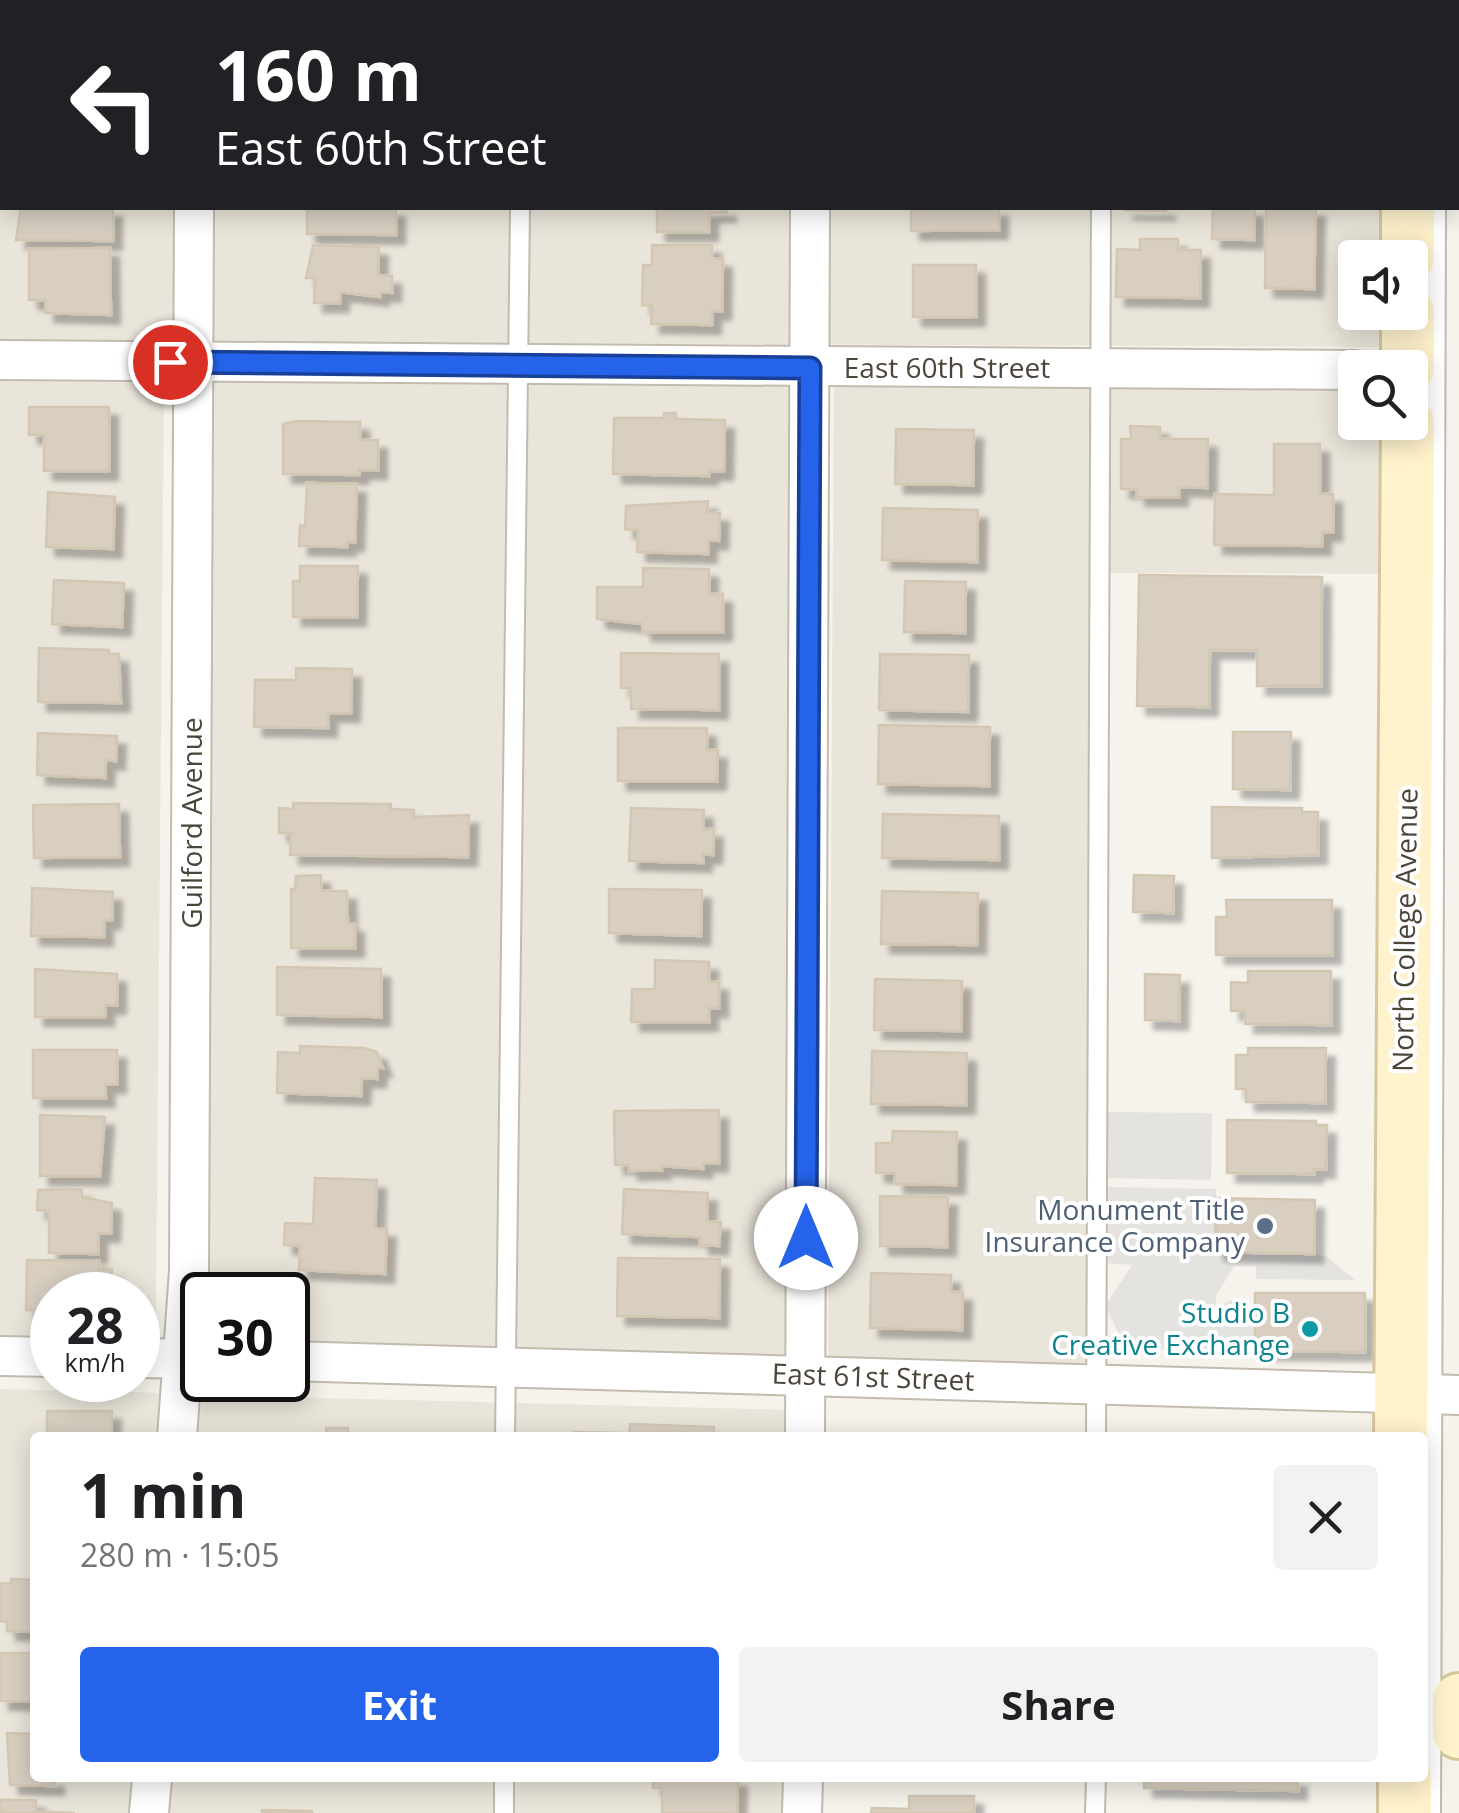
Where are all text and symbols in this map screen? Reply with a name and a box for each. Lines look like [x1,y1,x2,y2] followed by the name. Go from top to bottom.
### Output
[215,26,422,122] text: 160 m
[50,40,180,170] icon: left
[215,117,547,178] text: East 60th Street
[1338,240,1428,440] map controls
[1338,240,1428,330] button: sound
[128,320,213,405] pin
[143,335,198,390] icon: arrive
[844,348,1050,386] street label: East 60th Street
[1338,350,1428,440] button: search
[172,717,210,929] street label: Guilford Avenue
[1383,788,1425,1072] street label: North College Avenue
[754,1186,858,1290] position arrow
[985,1190,1246,1260] place label: Monument Title Insurance Company
[1254,1215,1276,1237] marker: Monument Title Insurance Company
[180,1272,310,1402] speed limit sign: 30
[66,1291,124,1359] text: 28
[1051,1293,1290,1363] place label: Studio B Creative Exchange
[1299,1318,1321,1340] marker: Studio B Creative Exchange
[65,1345,125,1379] text: km/h
[771,1353,975,1399] street label: East 61st Street
[80,1454,247,1536] text: 1 min
[1273,1465,1378,1570] button: close
[80,1533,279,1576] text: 280 m · 15:05
[80,1647,719,1762] button: Exit
[739,1647,1378,1762] button: Share

